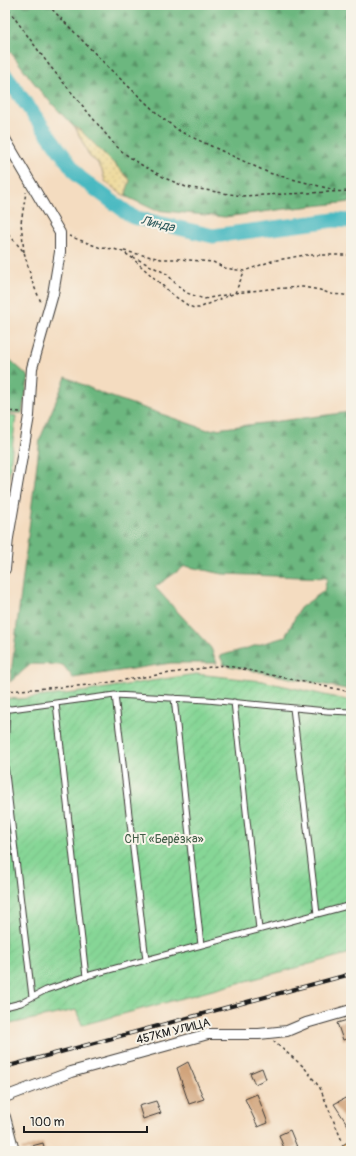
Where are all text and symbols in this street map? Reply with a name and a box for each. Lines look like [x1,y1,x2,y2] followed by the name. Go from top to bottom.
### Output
[139,212,177,236] water label: Линда
[124,832,204,847] park label: СНТ «Берёзка»
[134,1015,212,1048] street label: 457КМ УЛИЦА
[24,1108,147,1134] scale bar
[30,1115,65,1130] text: 100 m

